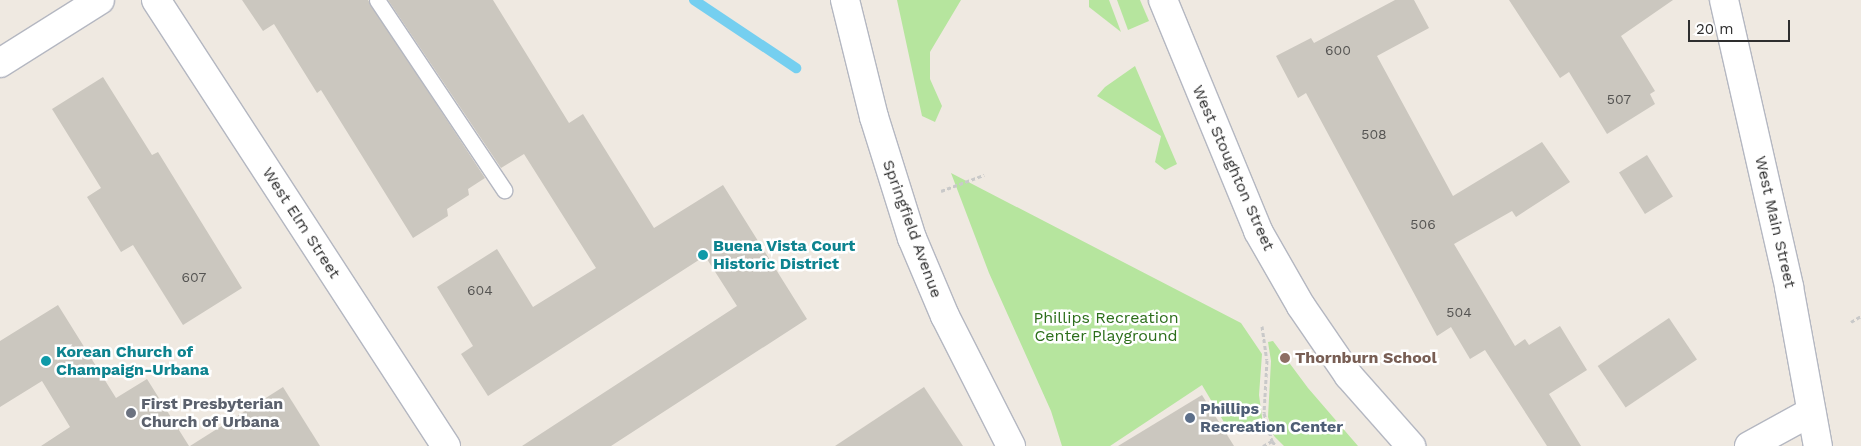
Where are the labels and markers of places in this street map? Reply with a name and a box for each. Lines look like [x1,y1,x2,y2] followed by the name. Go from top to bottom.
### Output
[713,236,856,274] place label: Buena Vista Court Historic District
[697,249,709,261] marker: Buena Vista Court Historic District
[56,342,209,380] place label: Korean Church of Champaign-Urbana
[1295,348,1437,368] place label: Thornburn School
[1279,352,1291,364] marker: Thornburn School
[40,355,52,367] marker: Korean Church of Champaign-Urbana
[141,394,283,432] place label: First Presbyterian Church of Urbana
[1200,399,1343,437] place label: Phillips Recreation Center
[125,407,137,419] marker: First Presbyterian Church of Urbana
[1184,412,1196,424] marker: Phillips Recreation Center

